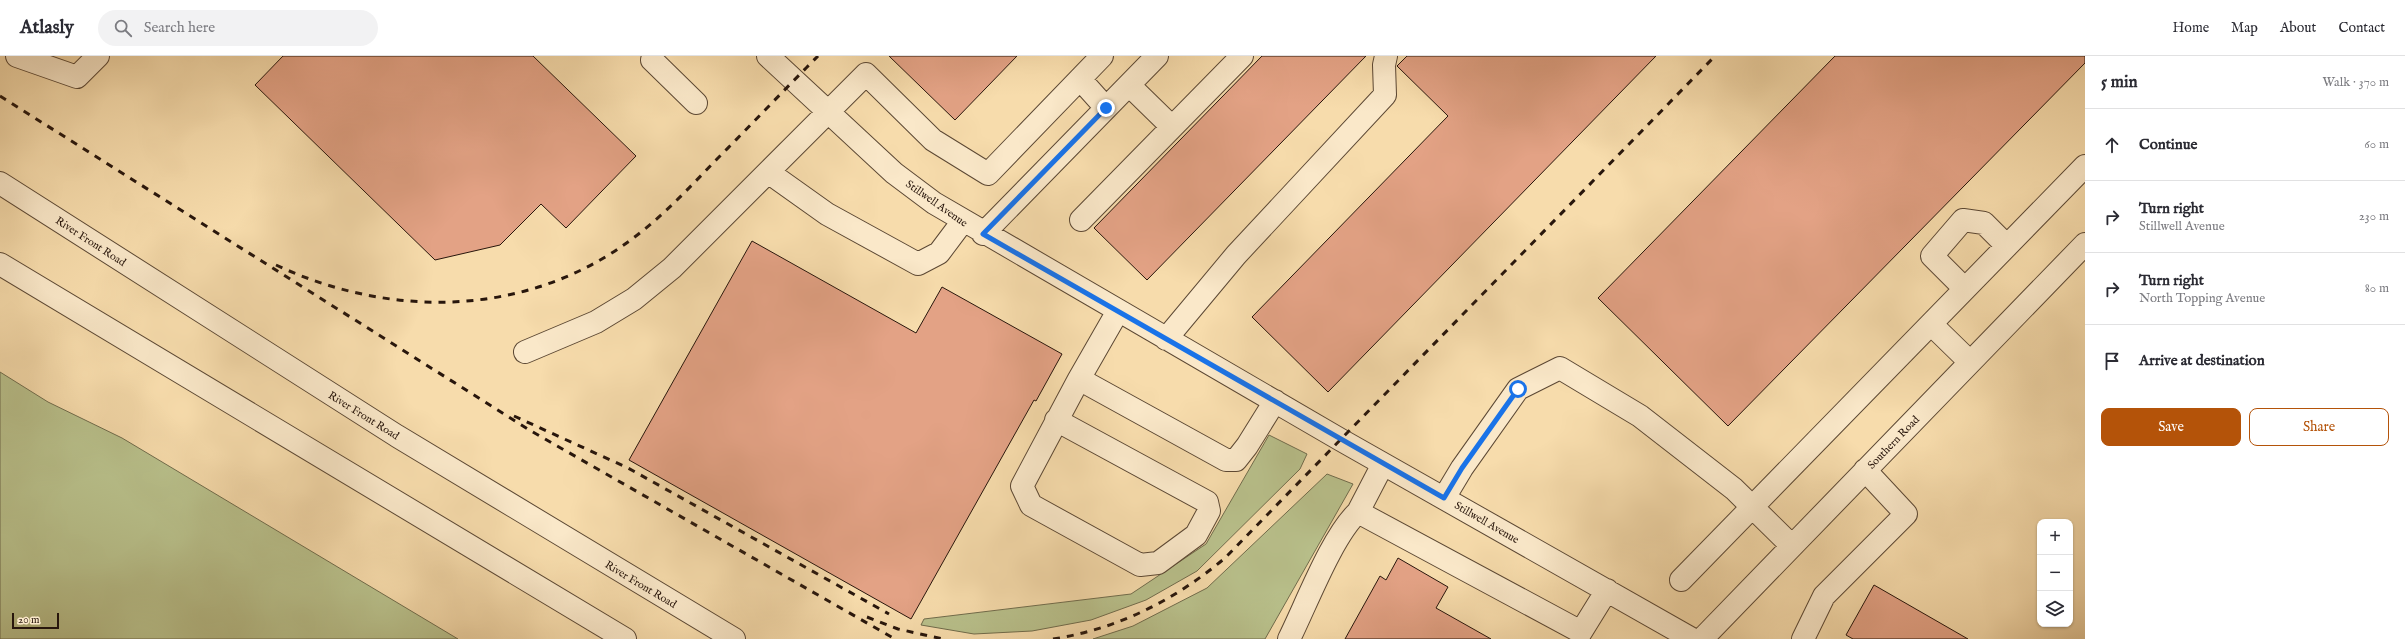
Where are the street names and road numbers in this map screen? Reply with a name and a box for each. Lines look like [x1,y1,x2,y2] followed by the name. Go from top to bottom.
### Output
[903,177,970,230] street label: Stillwell Avenue
[53,214,128,270] street label: River Front Road
[325,388,402,443] street label: River Front Road
[1865,413,1923,472] street label: Southern Road
[1452,499,1521,547] street label: Stillwell Avenue
[602,558,679,612] street label: River Front Road

